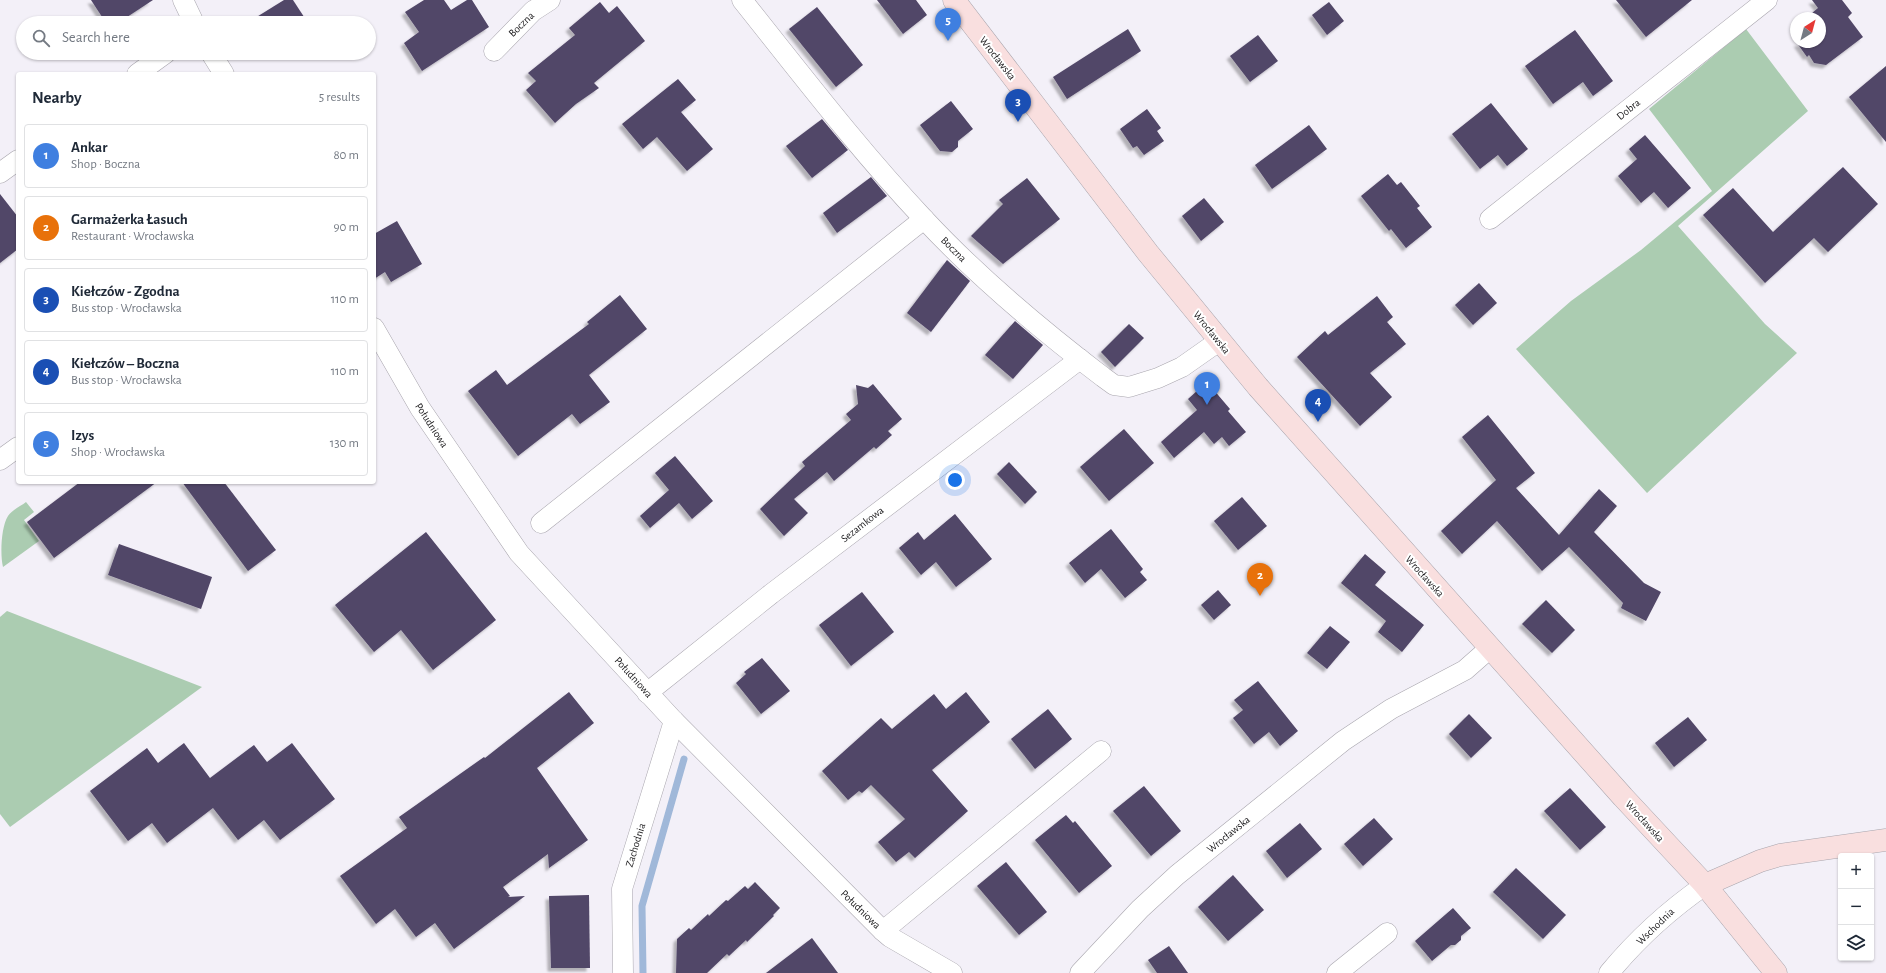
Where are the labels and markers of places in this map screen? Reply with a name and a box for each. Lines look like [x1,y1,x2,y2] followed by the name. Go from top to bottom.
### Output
[935,8,961,41] pin: 5
[1005,89,1031,122] pin: 3
[1194,372,1220,405] pin: 1
[1305,389,1331,422] pin: 4
[1247,563,1273,596] pin: 2

